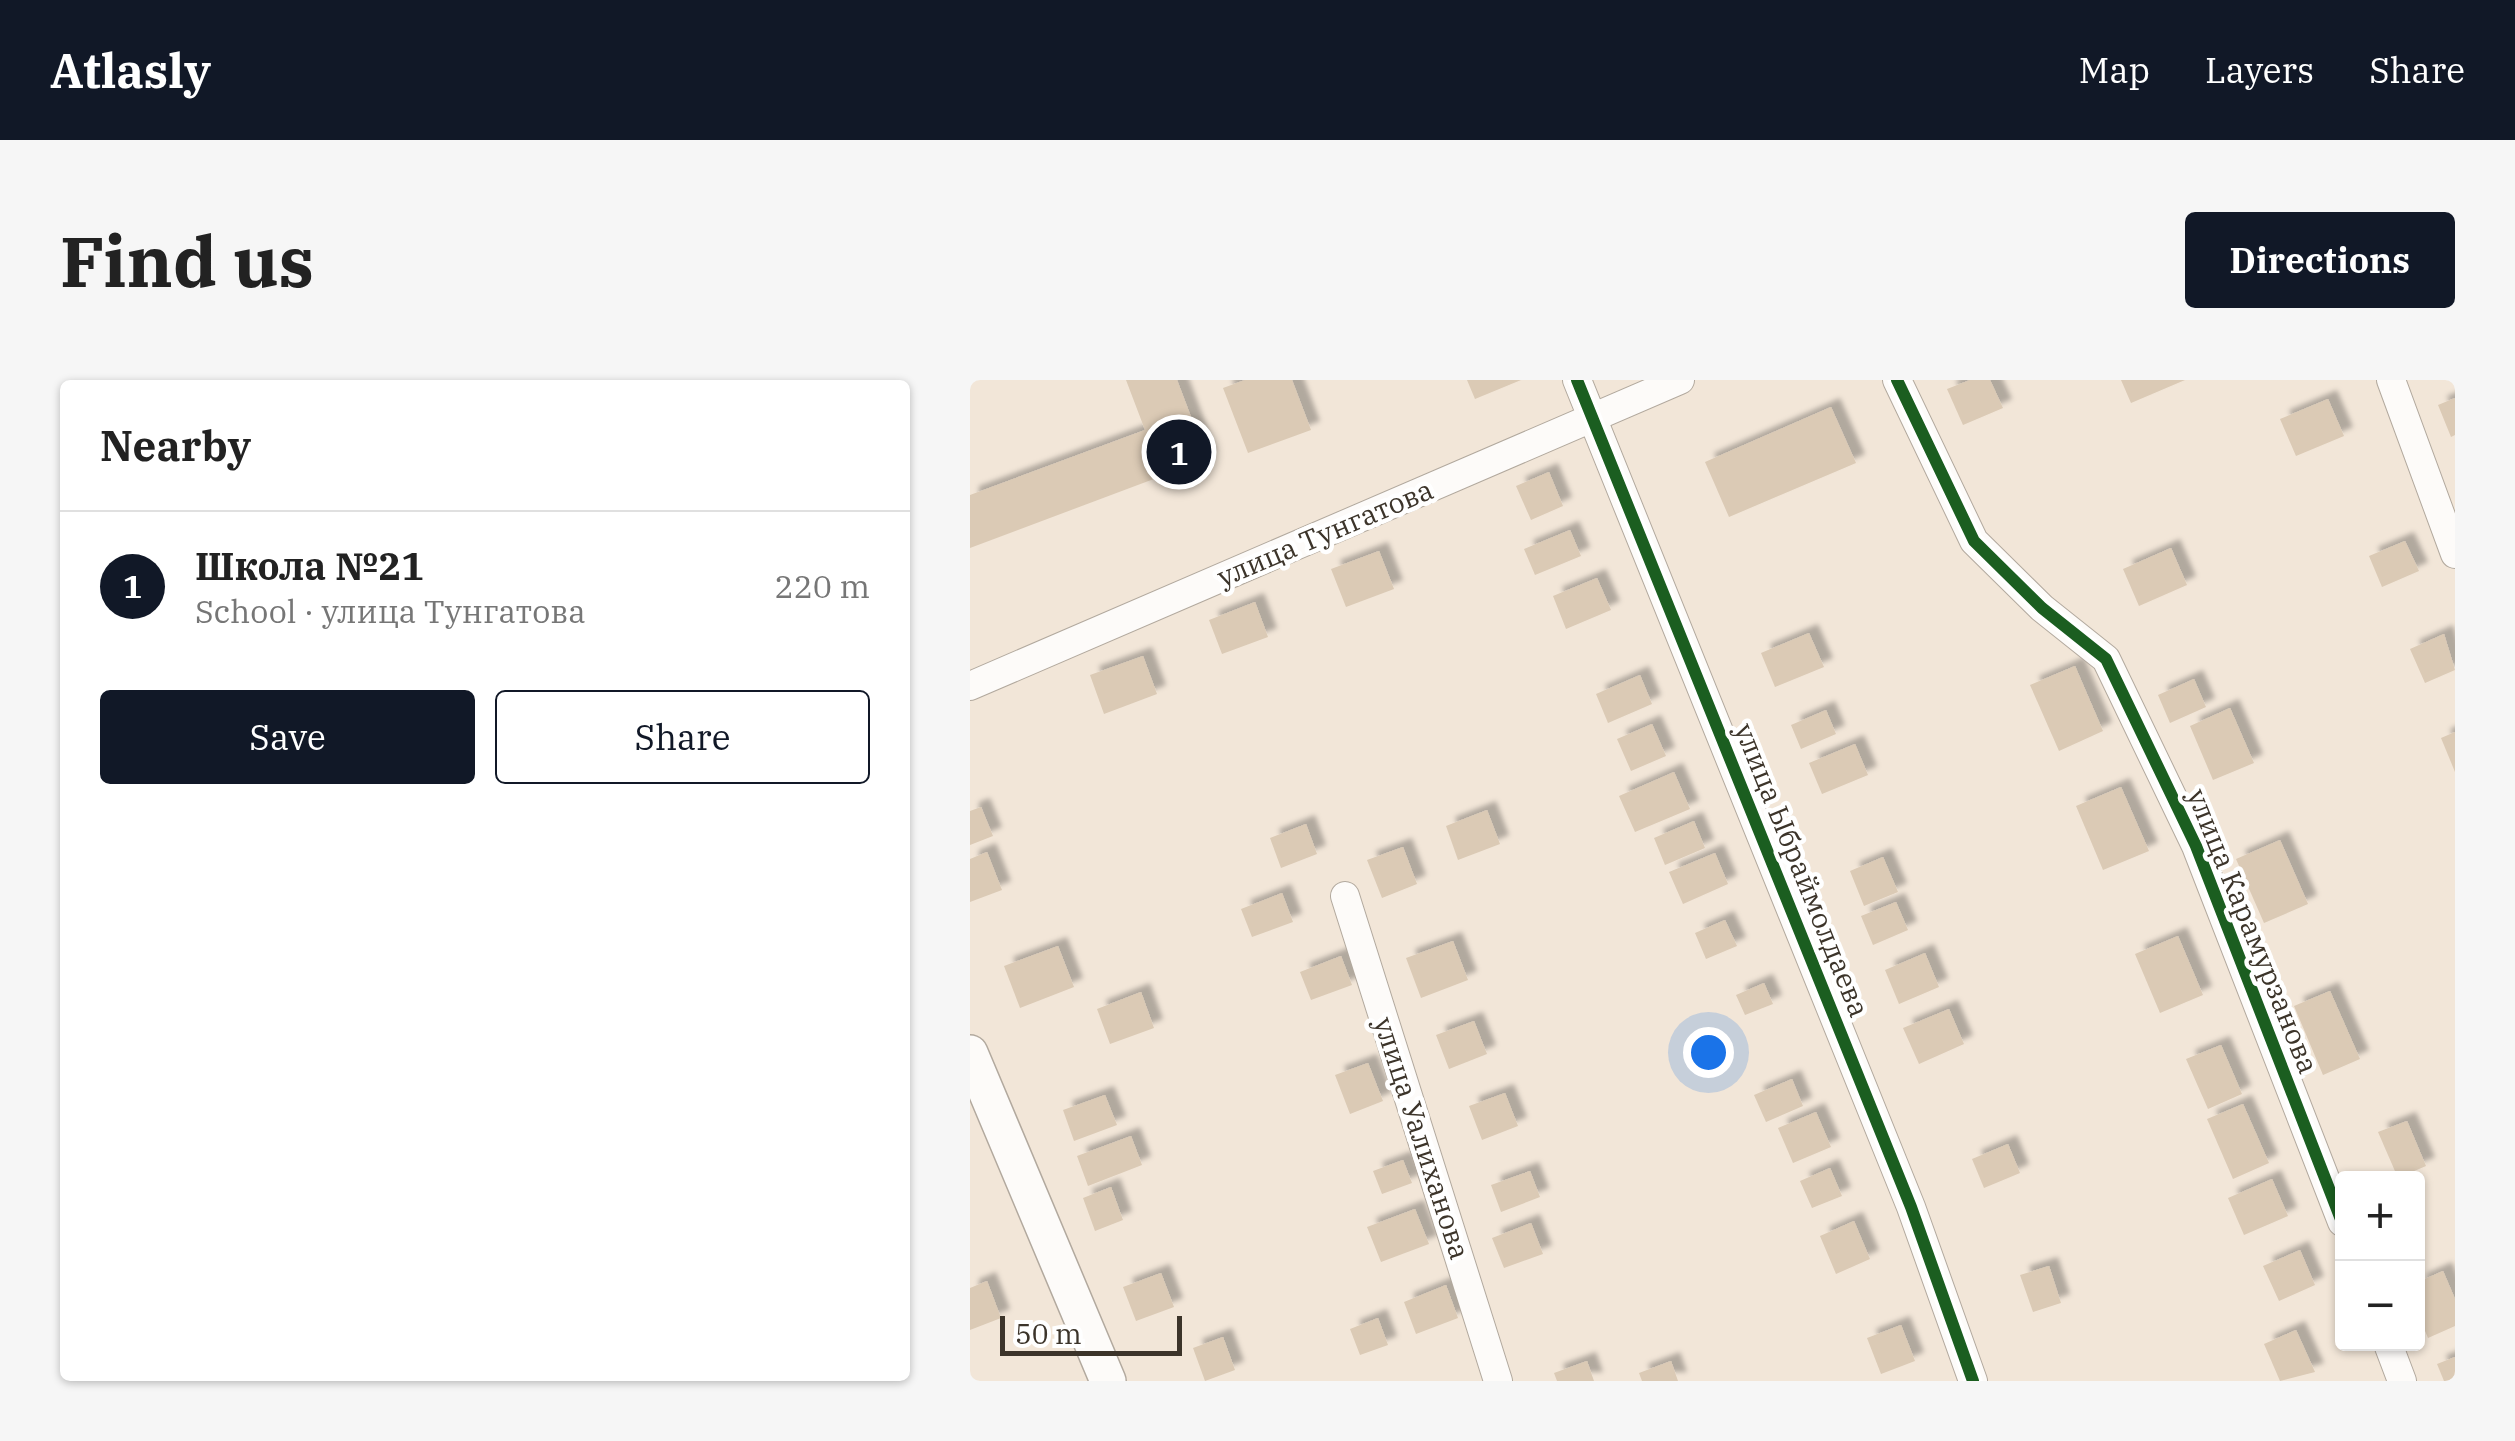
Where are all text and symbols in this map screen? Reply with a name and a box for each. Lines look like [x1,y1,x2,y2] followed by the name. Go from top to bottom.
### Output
[50,39,211,101] text: Atlasly
[2079,47,2150,93] text: Map
[2205,47,2314,93] text: Layers
[2369,47,2465,93] text: Share
[2185,212,2455,308] button: Directions
[60,215,314,306] text: Find us
[1146,414,1212,490] pin: 1
[100,418,251,473] text: Nearby
[1211,470,1438,595] street label: улица Тунгатова
[195,541,424,590] text: Школа №21
[123,565,142,607] text: 1
[774,565,870,607] text: 220 m
[195,590,586,632] text: School · улица Тунгатова
[100,690,475,784] button: Save
[495,690,870,784] button: Share
[1727,717,1878,1022] street label: улица Ыбраймолдаева
[2179,783,2328,1079] street label: улица Карамурзанова
[1366,1012,1479,1264] street label: улица Уалиханова
[1683,1027,1734,1078] your location
[2335,1171,2425,1351] map controls
[2335,1171,2425,1261] button: +
[2335,1261,2425,1351] button: −
[1000,1311,1182,1356] scale bar
[1015,1315,1082,1352] text: 50 m

